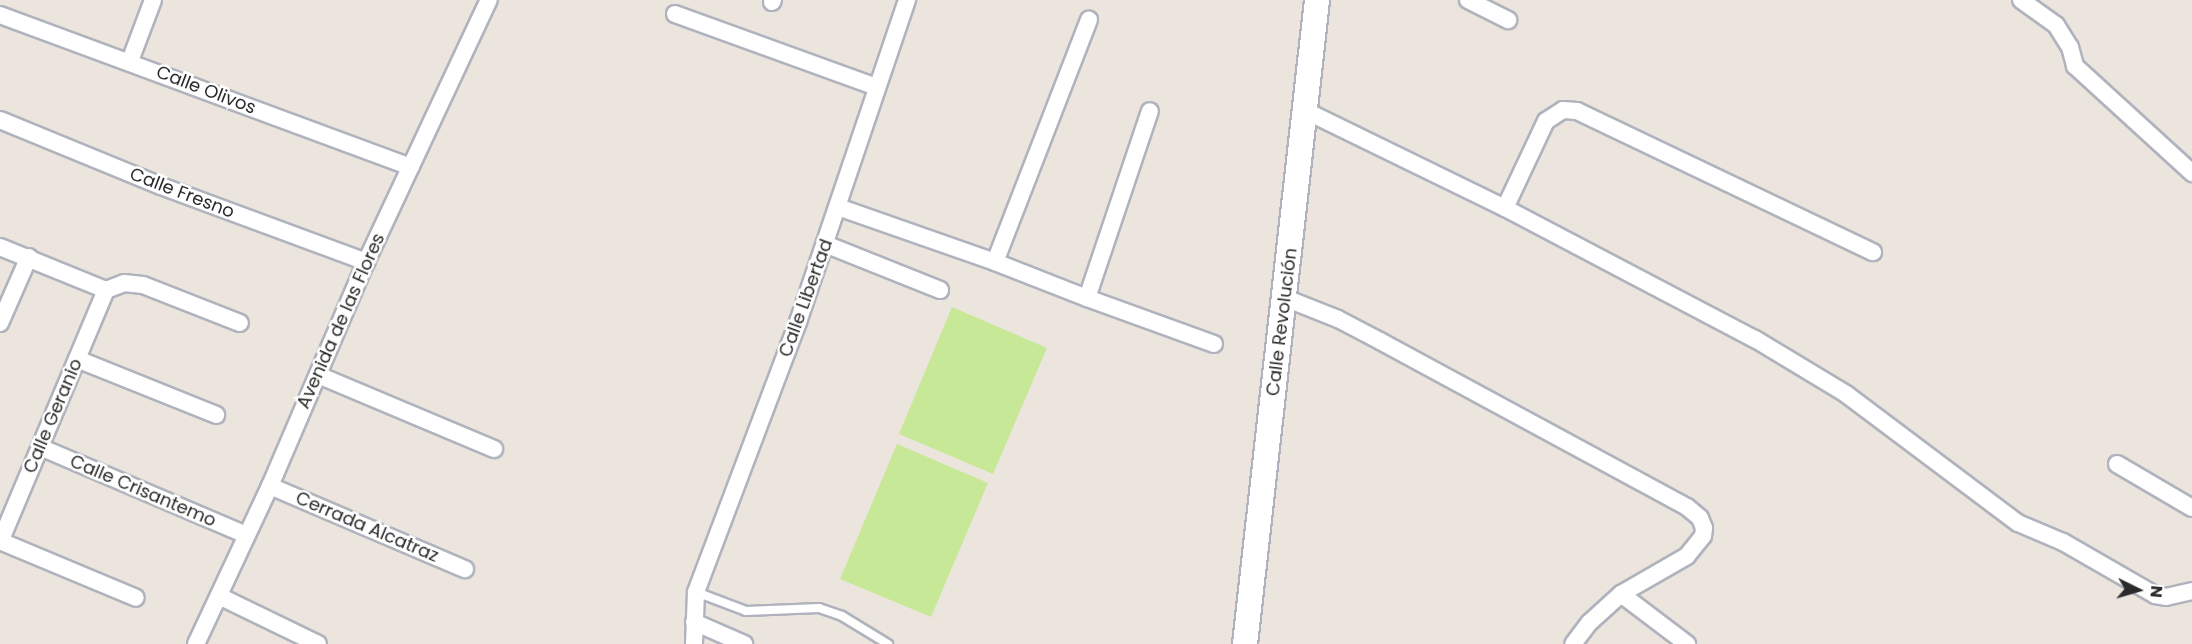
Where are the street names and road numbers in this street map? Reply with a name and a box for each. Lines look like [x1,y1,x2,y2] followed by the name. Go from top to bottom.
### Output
[153,61,259,119] street label: Calle Olivos
[127,163,237,223] street label: Calle Fresno
[293,230,389,412] street label: Avenida de las Flores
[775,236,837,360] street label: Calle Libertad
[1262,247,1302,397] street label: Calle Revolución
[19,355,87,477] street label: Calle Geranio
[67,450,219,532] street label: Calle Crisantemo
[292,487,442,567] street label: Cerrada Alcatraz

